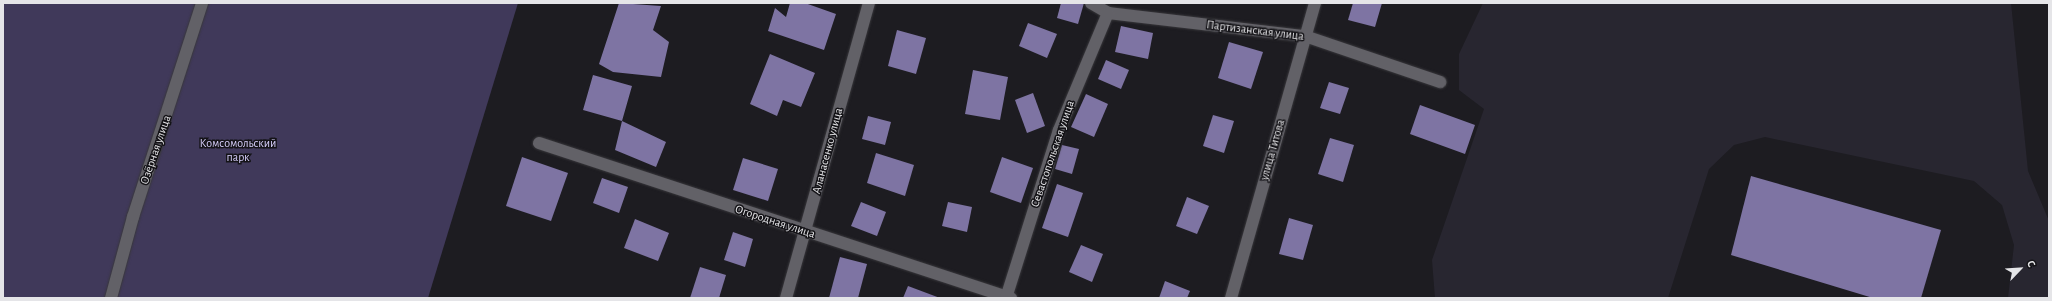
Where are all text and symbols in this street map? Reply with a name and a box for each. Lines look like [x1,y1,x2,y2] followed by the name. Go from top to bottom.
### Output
[1206,18,1304,44] street label: Партизанская улица
[1028,99,1078,209] street label: Севастопольская улица
[810,107,846,195] street label: Аланасенко улица
[137,113,175,187] street label: Озёрная улица
[1257,118,1289,182] street label: улица Титова
[200,137,276,165] park label: Комсомольский парк
[733,202,817,242] street label: Огородная улица
[2000,249,2040,289] north arrow
[2025,259,2038,269] text: С

